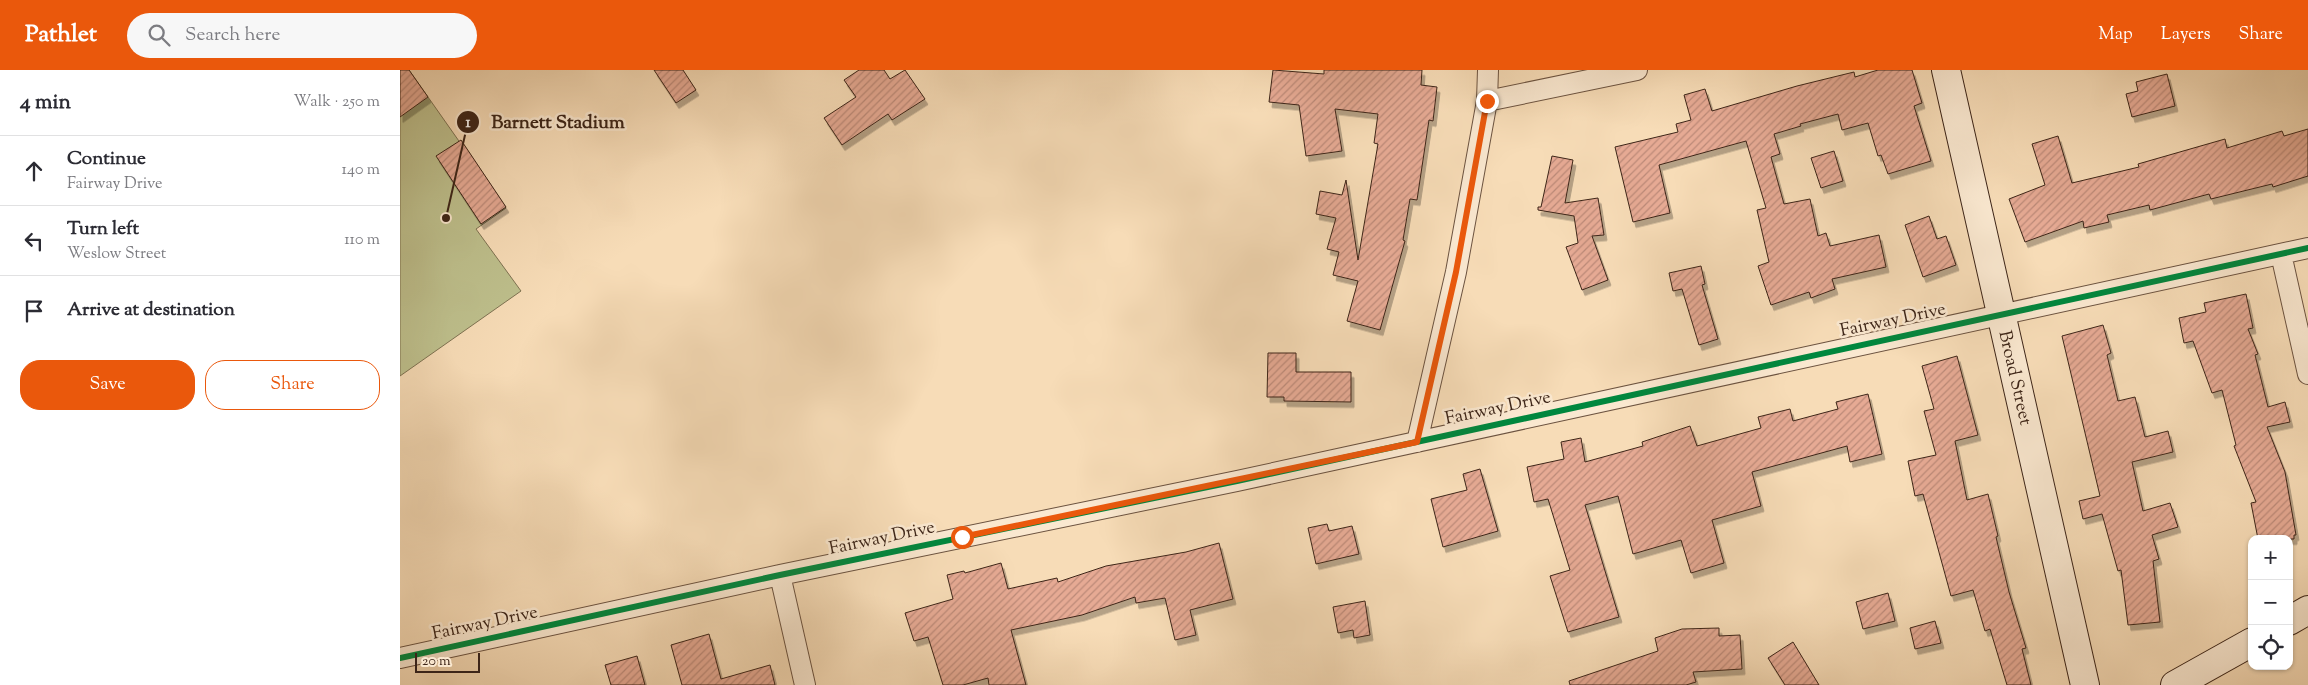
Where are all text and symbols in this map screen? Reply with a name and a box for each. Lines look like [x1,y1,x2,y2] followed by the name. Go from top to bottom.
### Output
[127,13,477,58] search box
[25,18,97,52] text: Pathlet
[145,21,173,49] icon: search
[185,22,280,49] text: Search here
[2098,22,2133,48] text: Map
[2161,22,2211,48] text: Layers
[2239,22,2283,48] text: Share
[20,88,71,118] text: 4 min
[1476,90,1499,113] route end
[294,91,380,114] text: Walk · 250 m
[456,105,634,139] callout: Barnett Stadium
[491,110,625,137] text: Barnett Stadium
[465,113,471,134] text: 1
[67,146,146,173] text: Continue
[20,157,48,185] icon: ahead
[342,159,380,182] text: 140 m
[67,173,162,196] text: Fairway Drive
[67,216,139,243] text: Turn left
[20,227,48,255] icon: left
[344,229,380,252] text: 110 m
[67,243,166,266] text: Weslow Street
[20,297,48,325] icon: arrive
[67,297,235,324] text: Arrive at destination
[1838,297,1948,345] street label: Fairway Drive
[1990,328,2038,428] street label: Broad Street
[20,360,195,410] button: Save
[205,360,380,410] button: Share
[1443,385,1553,433] street label: Fairway Drive
[827,515,937,563] street label: Fairway Drive
[951,526,974,549] route start
[2248,535,2293,670] map controls
[2248,535,2293,580] button: +
[2248,580,2293,625] button: −
[430,600,540,648] street label: Fairway Drive
[2248,625,2293,670] button: locate
[415,650,480,673] scale bar
[422,652,451,672] text: 20 m

